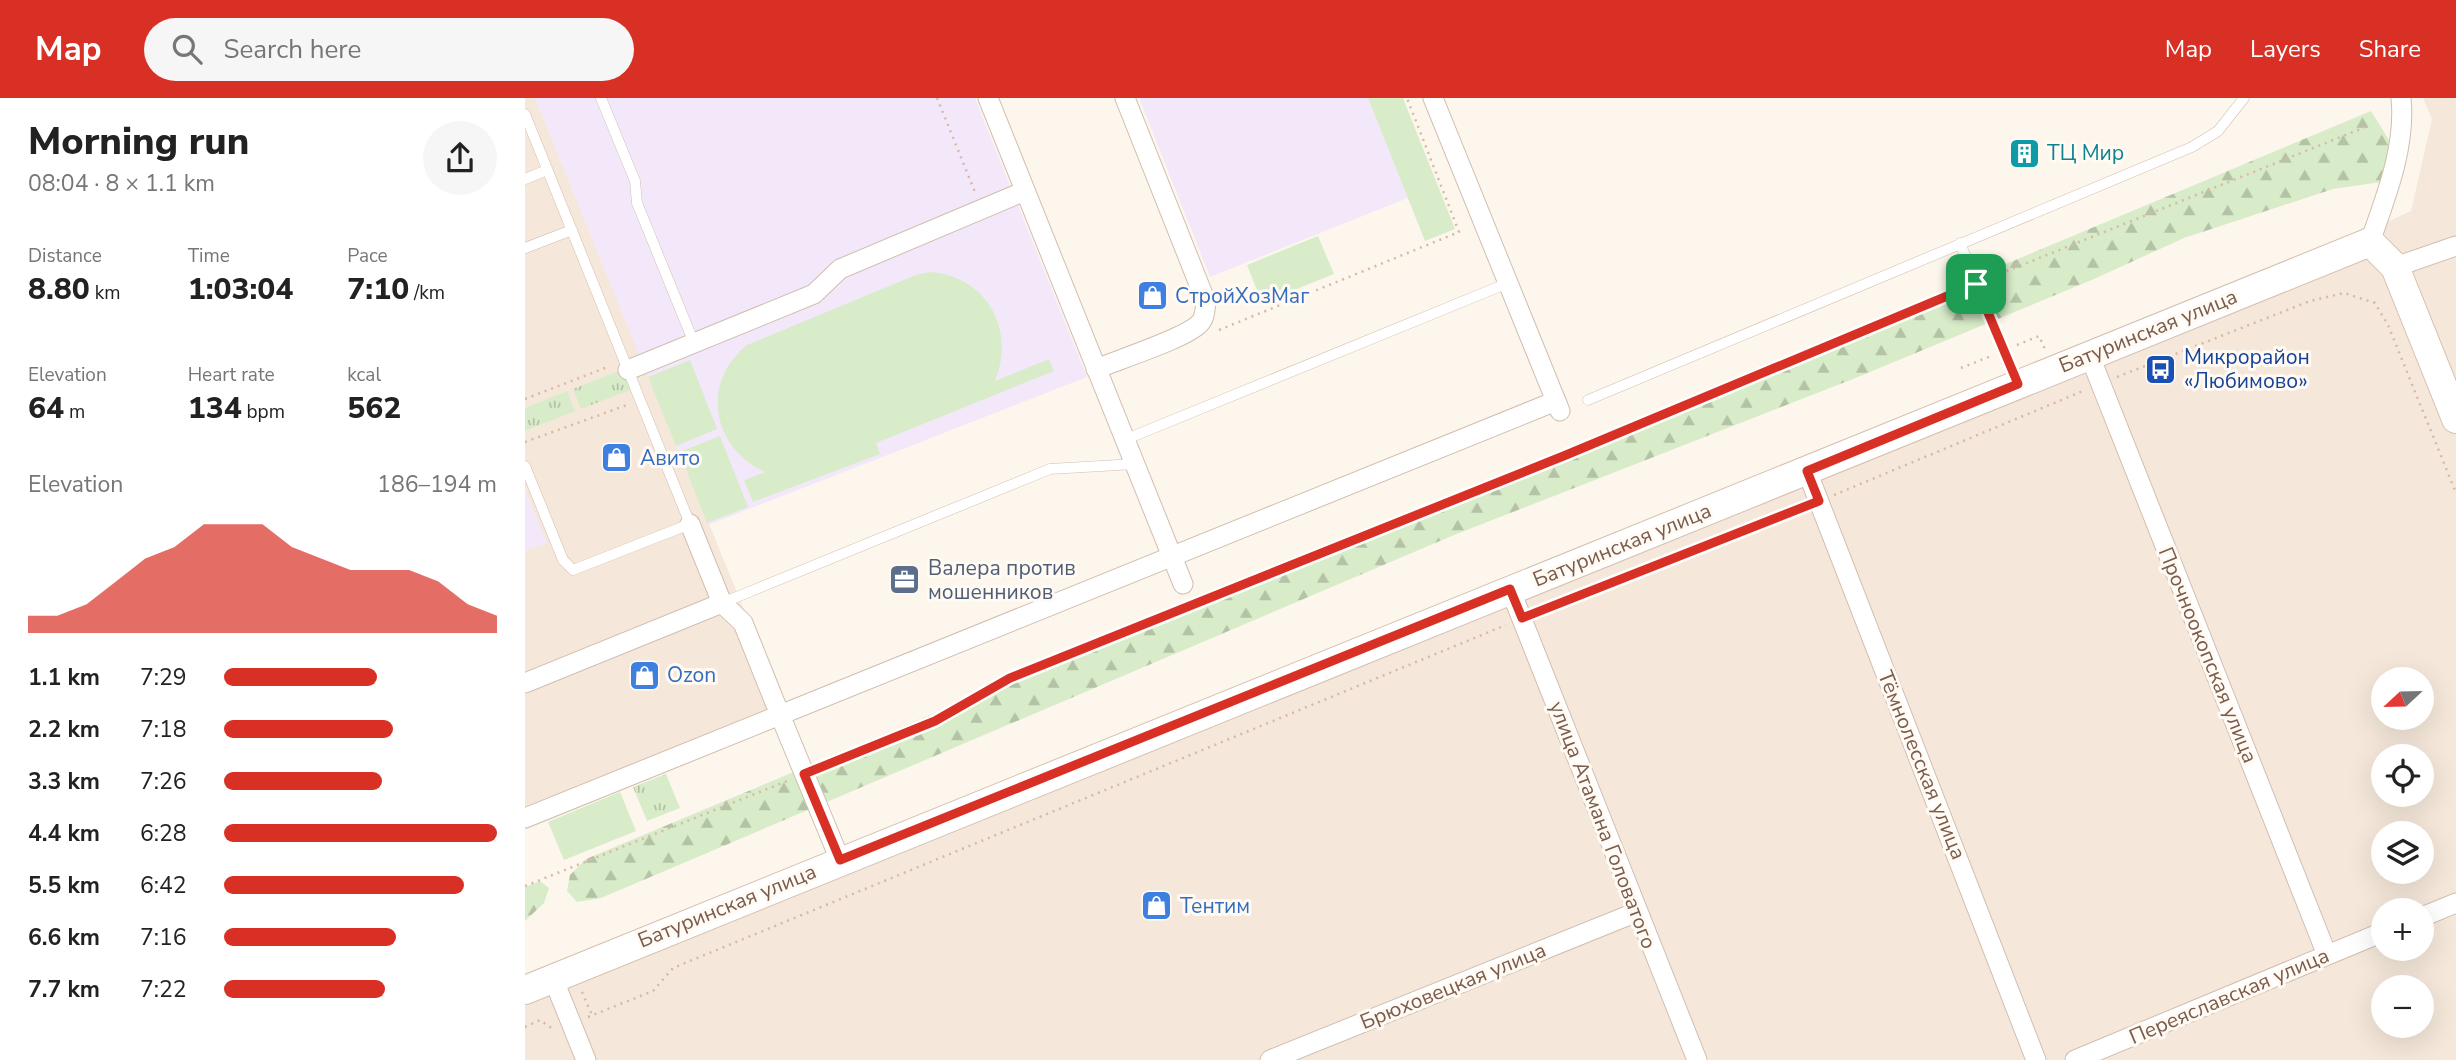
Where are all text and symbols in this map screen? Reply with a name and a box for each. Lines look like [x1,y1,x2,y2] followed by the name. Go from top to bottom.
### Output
[144,18,634,81] search box
[35,27,102,72] text: Map
[168,30,206,68] icon: search
[224,32,361,67] text: Search here
[2165,33,2212,65] text: Map
[2250,33,2321,65] text: Layers
[2359,33,2421,65] text: Share
[28,116,249,167] text: Morning run
[423,121,497,195] button: share
[2007,136,2041,170] building icon: ТЦ Мир
[2047,139,2124,167] place label: ТЦ Мир
[28,168,215,199] text: 08:04 · 8 × 1.1 km
[28,243,102,269] text: Distance
[188,243,230,269] text: Time
[347,243,388,269] text: Pace
[1946,254,2006,314] pin
[1957,265,1995,303] icon: arrive
[28,269,90,310] text: 8.80
[188,269,293,310] text: 1:03:04
[347,269,409,310] text: 7:10
[1135,279,1169,313] shop icon: СтройХозМаг
[90,280,120,306] text: km
[409,280,445,306] text: /km
[1175,282,1309,310] place label: СтройХозМаг
[2055,282,2241,380] street label: Батуринская улица
[2184,343,2310,395] place label: Микрорайон «Любимово»
[2144,352,2178,386] bus stop icon: Микрорайон «Любимово»
[28,362,107,388] text: Elevation
[188,362,275,388] text: Heart rate
[347,362,381,388] text: kcal
[28,388,64,429] text: 64
[188,388,242,429] text: 134
[347,388,401,429] text: 562
[64,399,85,425] text: m
[242,399,285,425] text: bpm
[600,441,634,475] shop icon: Авито
[640,444,700,472] place label: Авито
[28,469,123,500] text: Elevation
[377,469,497,500] text: 186–194 m
[1529,496,1715,594] street label: Батуринская улица
[2152,543,2264,767] street label: Прочноокопская улица
[928,554,1076,606] place label: Валера против мошенников
[888,563,922,597] office icon: Валера против мошенников
[627,658,661,692] shop icon: Ozon
[667,661,716,689] place label: Ozon
[28,662,100,693] text: 1.1 km
[140,662,187,693] text: 7:29
[1871,666,1973,864] street label: Тёмнолесская улица
[2371,667,2434,730] north arrow
[2371,667,2434,1038] map controls
[1543,697,1663,953] street label: улица Атамана Головатого
[28,714,100,745] text: 2.2 km
[140,714,187,745] text: 7:18
[2371,744,2434,807] button: locate
[28,766,100,797] text: 3.3 km
[140,766,187,797] text: 7:26
[28,818,100,849] text: 4.4 km
[140,818,187,849] text: 6:28
[2371,821,2434,884] button: layers
[634,857,820,955] street label: Батуринская улица
[28,870,100,901] text: 5.5 km
[140,870,187,901] text: 6:42
[1140,889,1174,923] shop icon: Тентим
[1180,892,1250,920] place label: Тентим
[2371,898,2434,961] button: +
[28,922,100,953] text: 6.6 km
[140,922,187,953] text: 7:16
[1356,936,1550,1036] street label: Брюховецкая улица
[2125,941,2333,1051] street label: Переяславская улица
[28,974,100,1005] text: 7.7 km
[140,974,187,1005] text: 7:22
[2371,975,2434,1038] button: −

